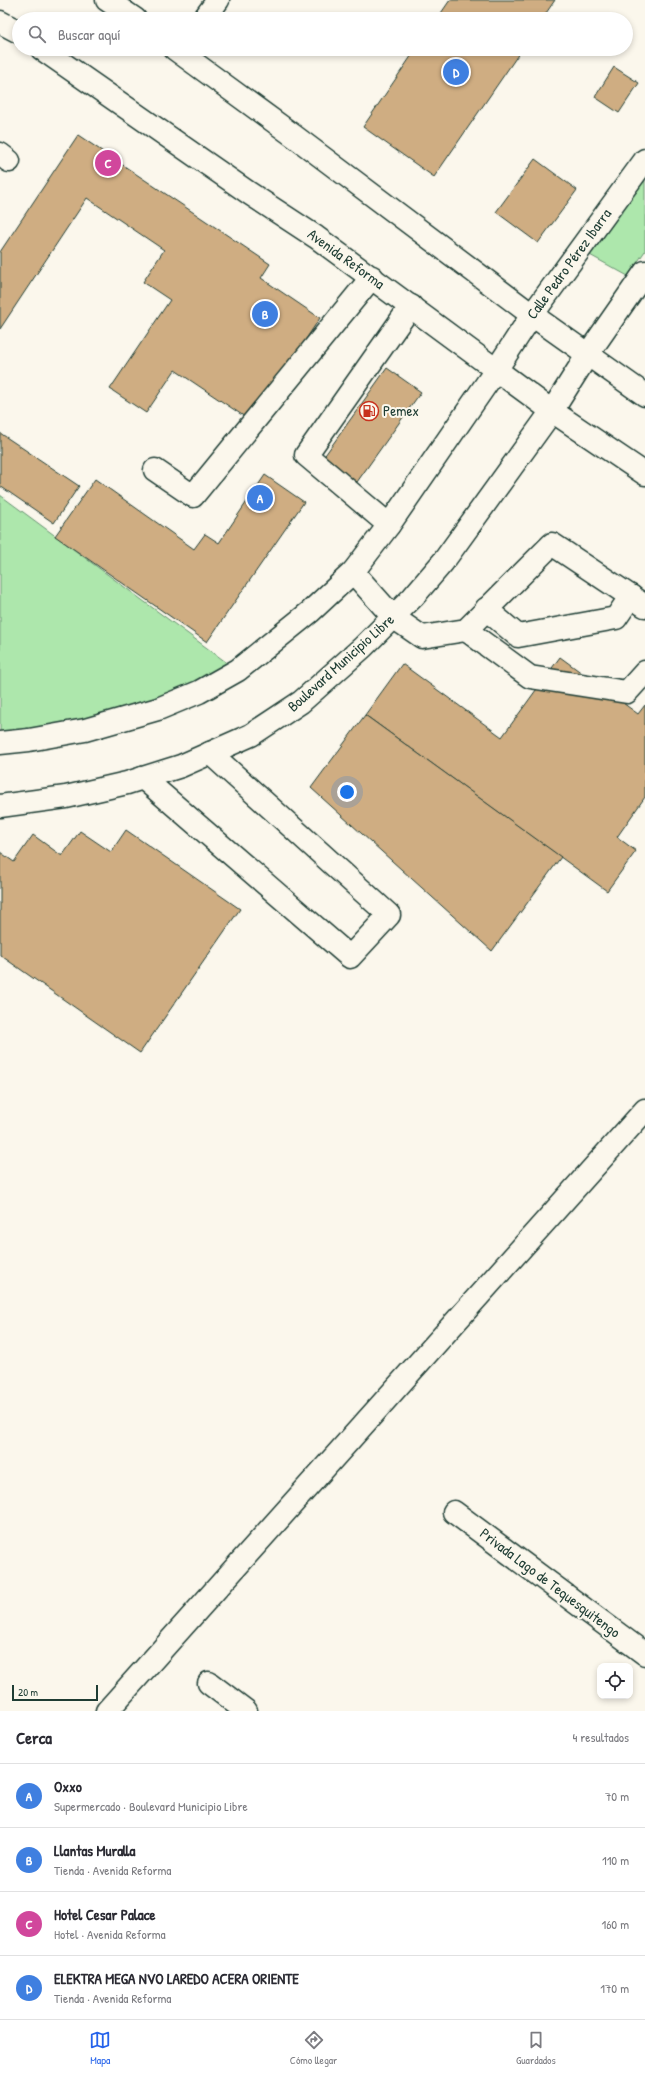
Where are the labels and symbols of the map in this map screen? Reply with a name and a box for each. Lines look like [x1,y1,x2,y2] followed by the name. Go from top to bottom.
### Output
[443,57,469,87] pin: D
[95,148,121,178] pin: C
[521,204,616,323] street label: Calle Pedro Pérez Ibarra
[303,223,389,294] street label: Avenida Reforma
[252,299,278,329] pin: B
[358,400,380,422] fuel station icon: Pemex
[383,400,419,421] place label: Pemex
[247,483,273,513] pin: A
[283,609,399,716] street label: Boulevard Municipio Libre
[337,782,357,802] your location
[476,1523,625,1642] street label: Privada Lago de Tequesquitengo
[12,1683,98,1702] scale bar

